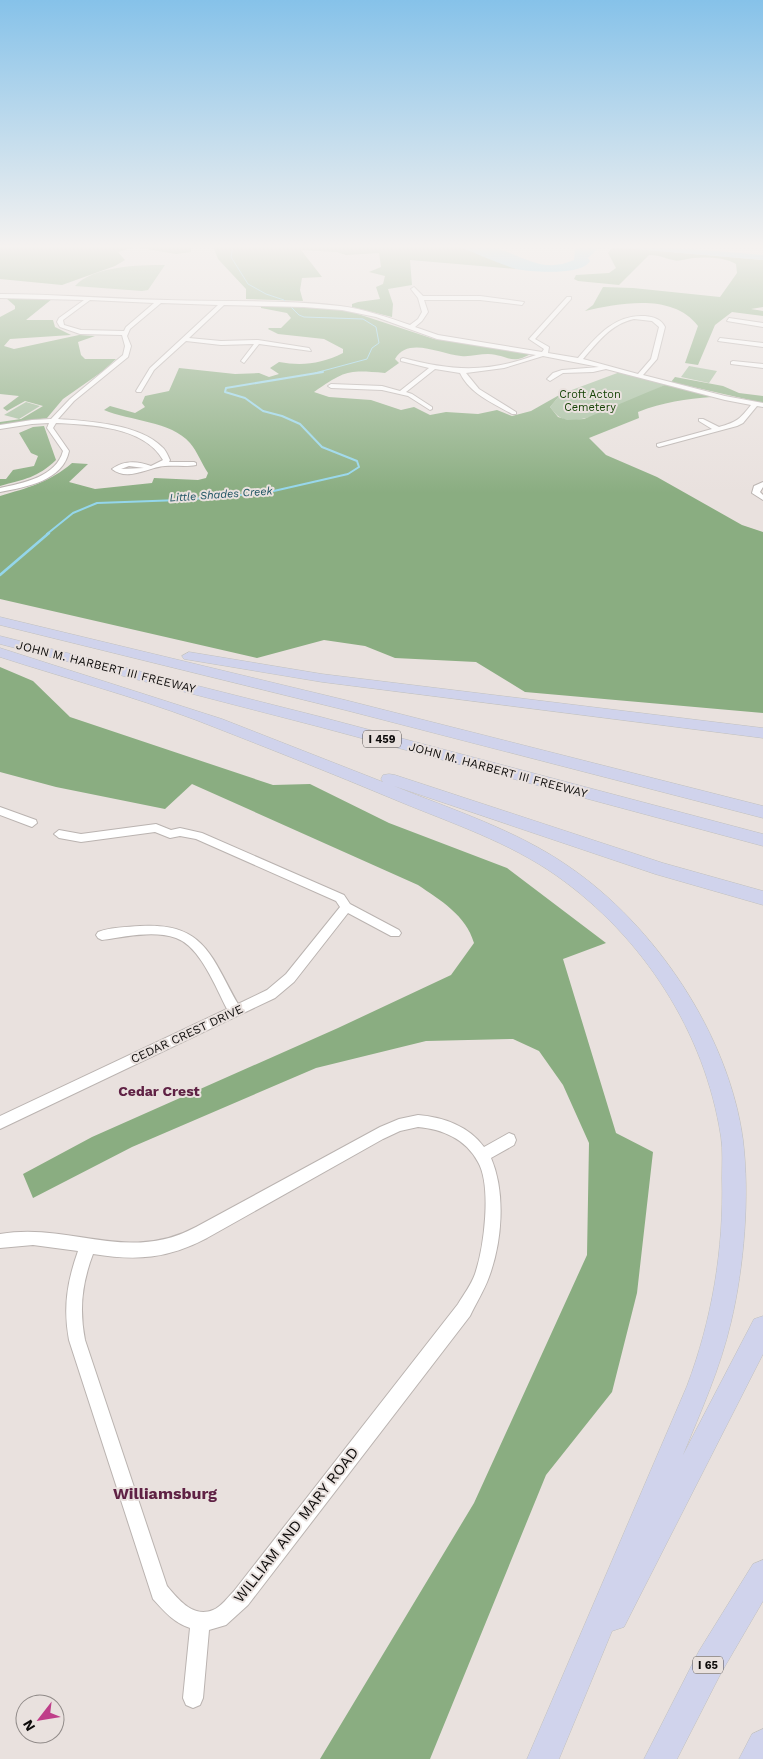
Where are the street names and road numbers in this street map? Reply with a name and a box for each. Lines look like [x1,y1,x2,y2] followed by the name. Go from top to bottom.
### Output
[15,638,197,696] street label: JOHN M. HARBERT III FREEWAY
[363,731,401,748] road number: I 459
[407,739,589,801] street label: JOHN M. HARBERT III FREEWAY
[129,1002,246,1066] street label: CEDAR CREST DRIVE
[230,1444,362,1606] street label: WILLIAM AND MARY ROAD
[693,1656,723,1674] road number: I 65

